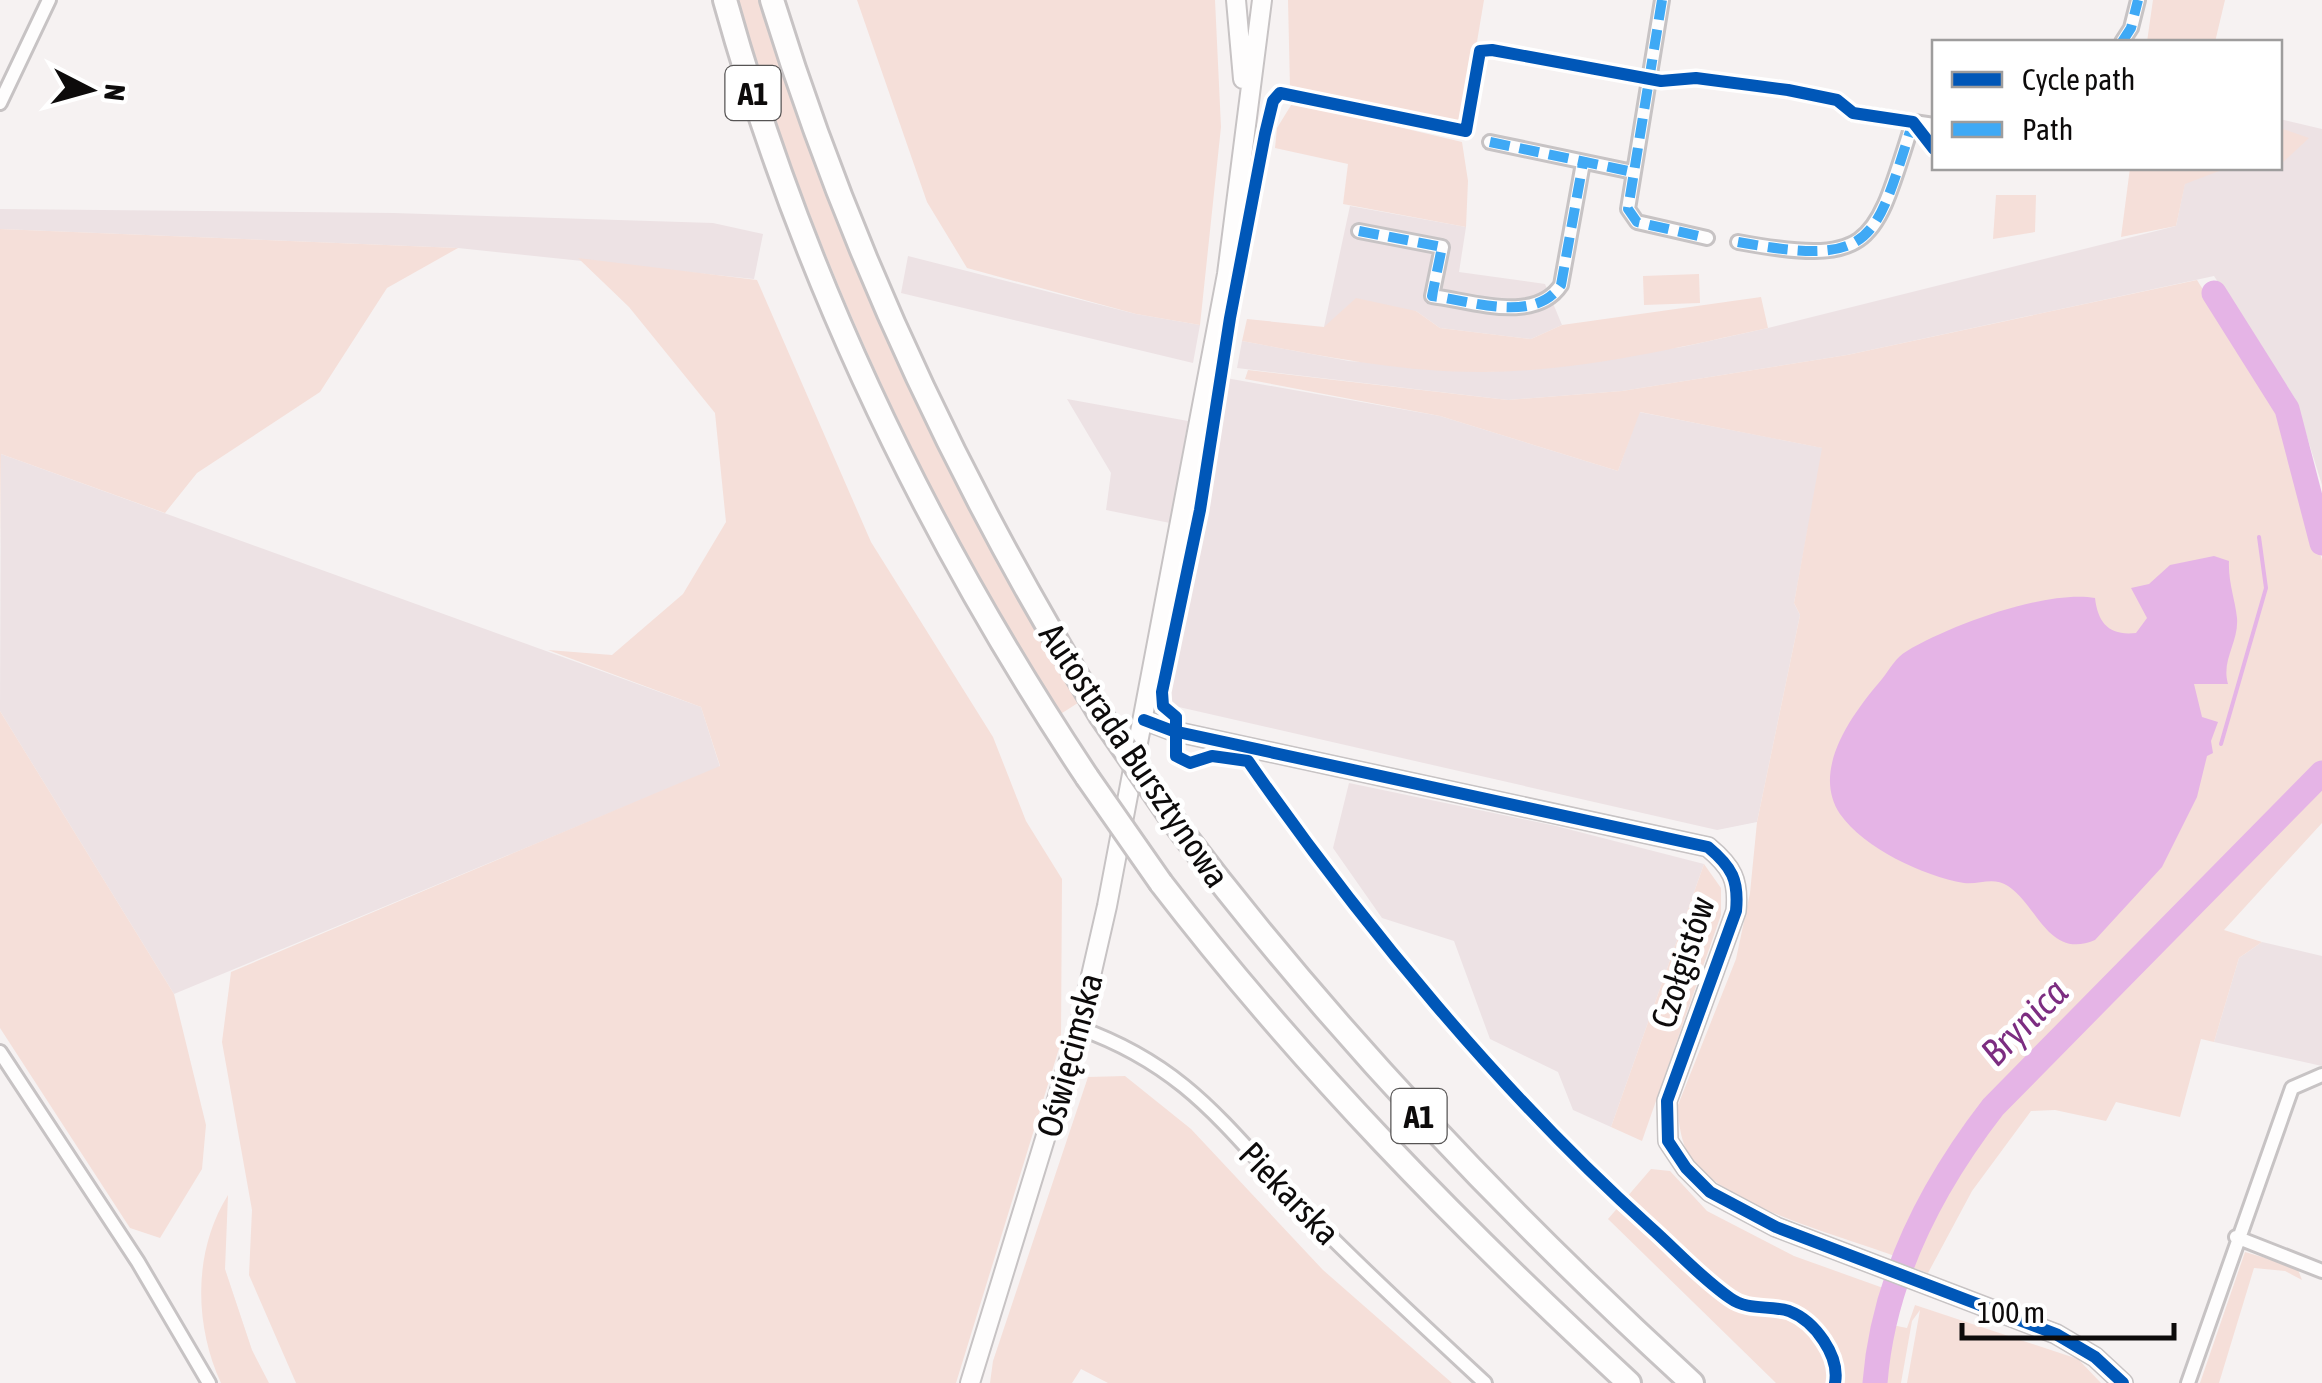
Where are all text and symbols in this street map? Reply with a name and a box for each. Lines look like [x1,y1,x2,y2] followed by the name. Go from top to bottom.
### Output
[40,40,140,140] north arrow
[1932,40,2282,170] legend
[2022,62,2135,96] text: Cycle path
[726,66,780,120] road number: A1
[98,83,132,103] text: N
[2022,112,2073,146] text: Path
[1032,616,1238,894] street label: Autostrada Bursztynowa
[1642,891,1722,1033] street label: Czołgistów
[1028,969,1110,1141] street label: Oświęcimska
[1972,970,2076,1074] water label: Brynica
[1392,1089,1446,1143] road number: A1
[1232,1134,1348,1252] street label: Piekarska
[1962,1278,2174,1340] scale bar
[1977,1295,2045,1329] text: 100 m

